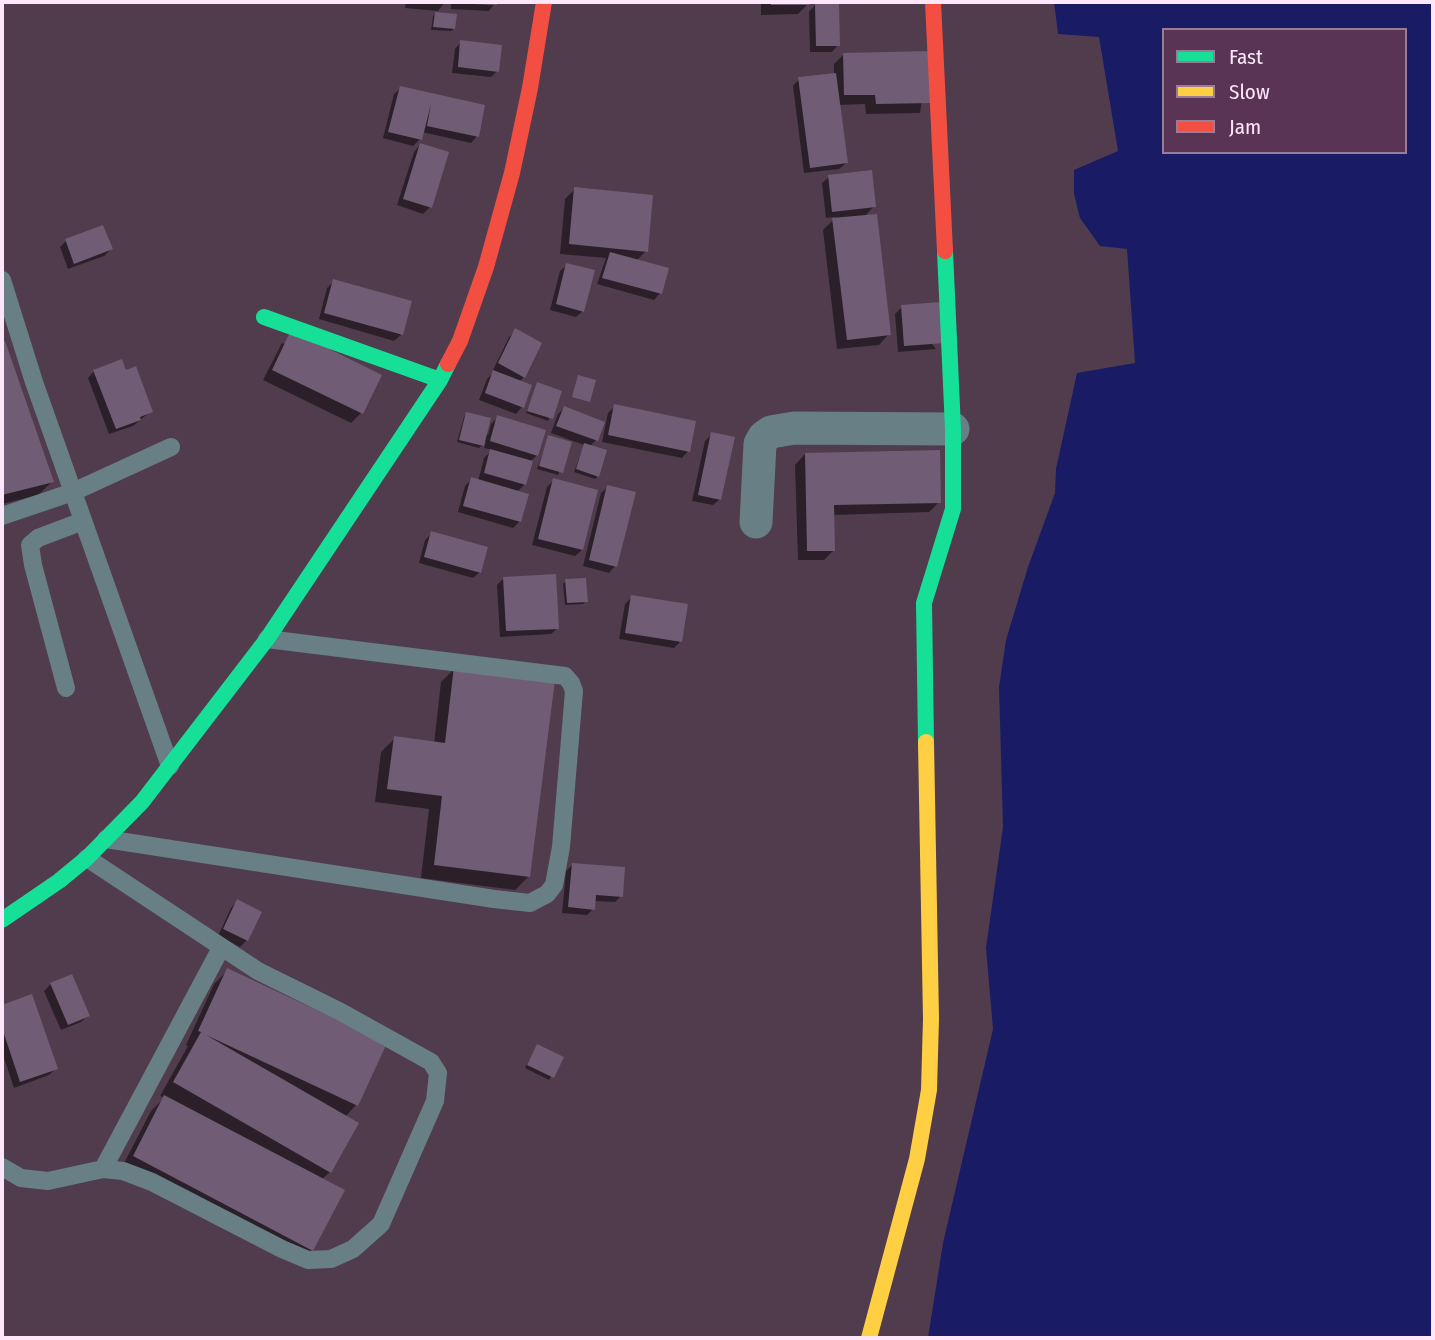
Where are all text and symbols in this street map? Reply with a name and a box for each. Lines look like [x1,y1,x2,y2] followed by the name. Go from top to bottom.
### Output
[1162,28,1407,154] legend
[1229,44,1263,70] text: Fast
[1229,79,1270,105] text: Slow
[1229,114,1261,140] text: Jam

